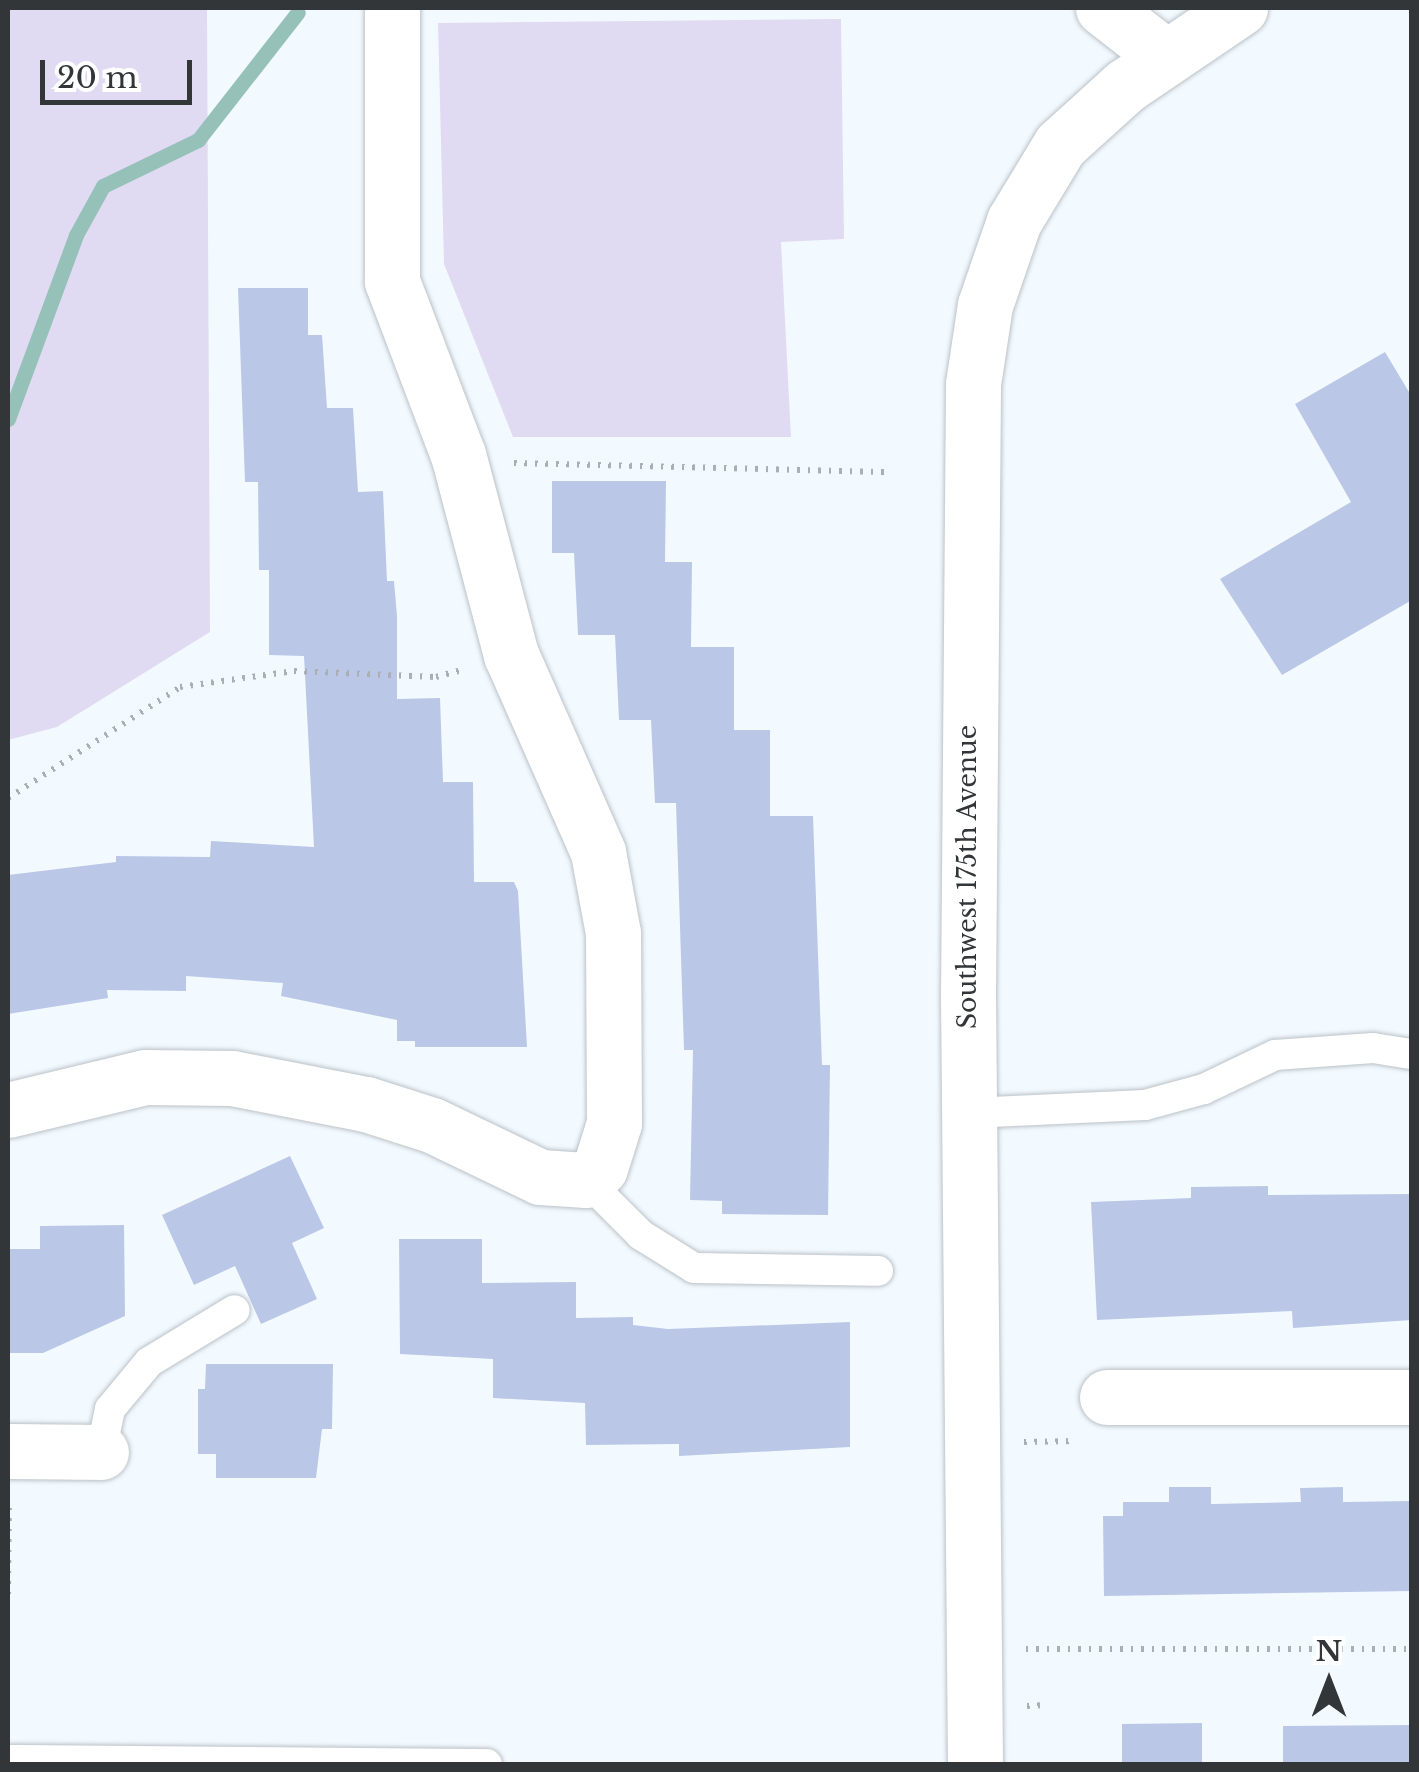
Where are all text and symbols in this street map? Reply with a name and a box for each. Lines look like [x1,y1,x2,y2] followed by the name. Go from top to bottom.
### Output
[45,40,198,102] scale bar
[57,59,138,96] text: 20 m
[953,724,983,1030] street label: Southwest 175th Avenue
[1279,1632,1379,1732] north arrow
[1316,1634,1342,1669] text: N

